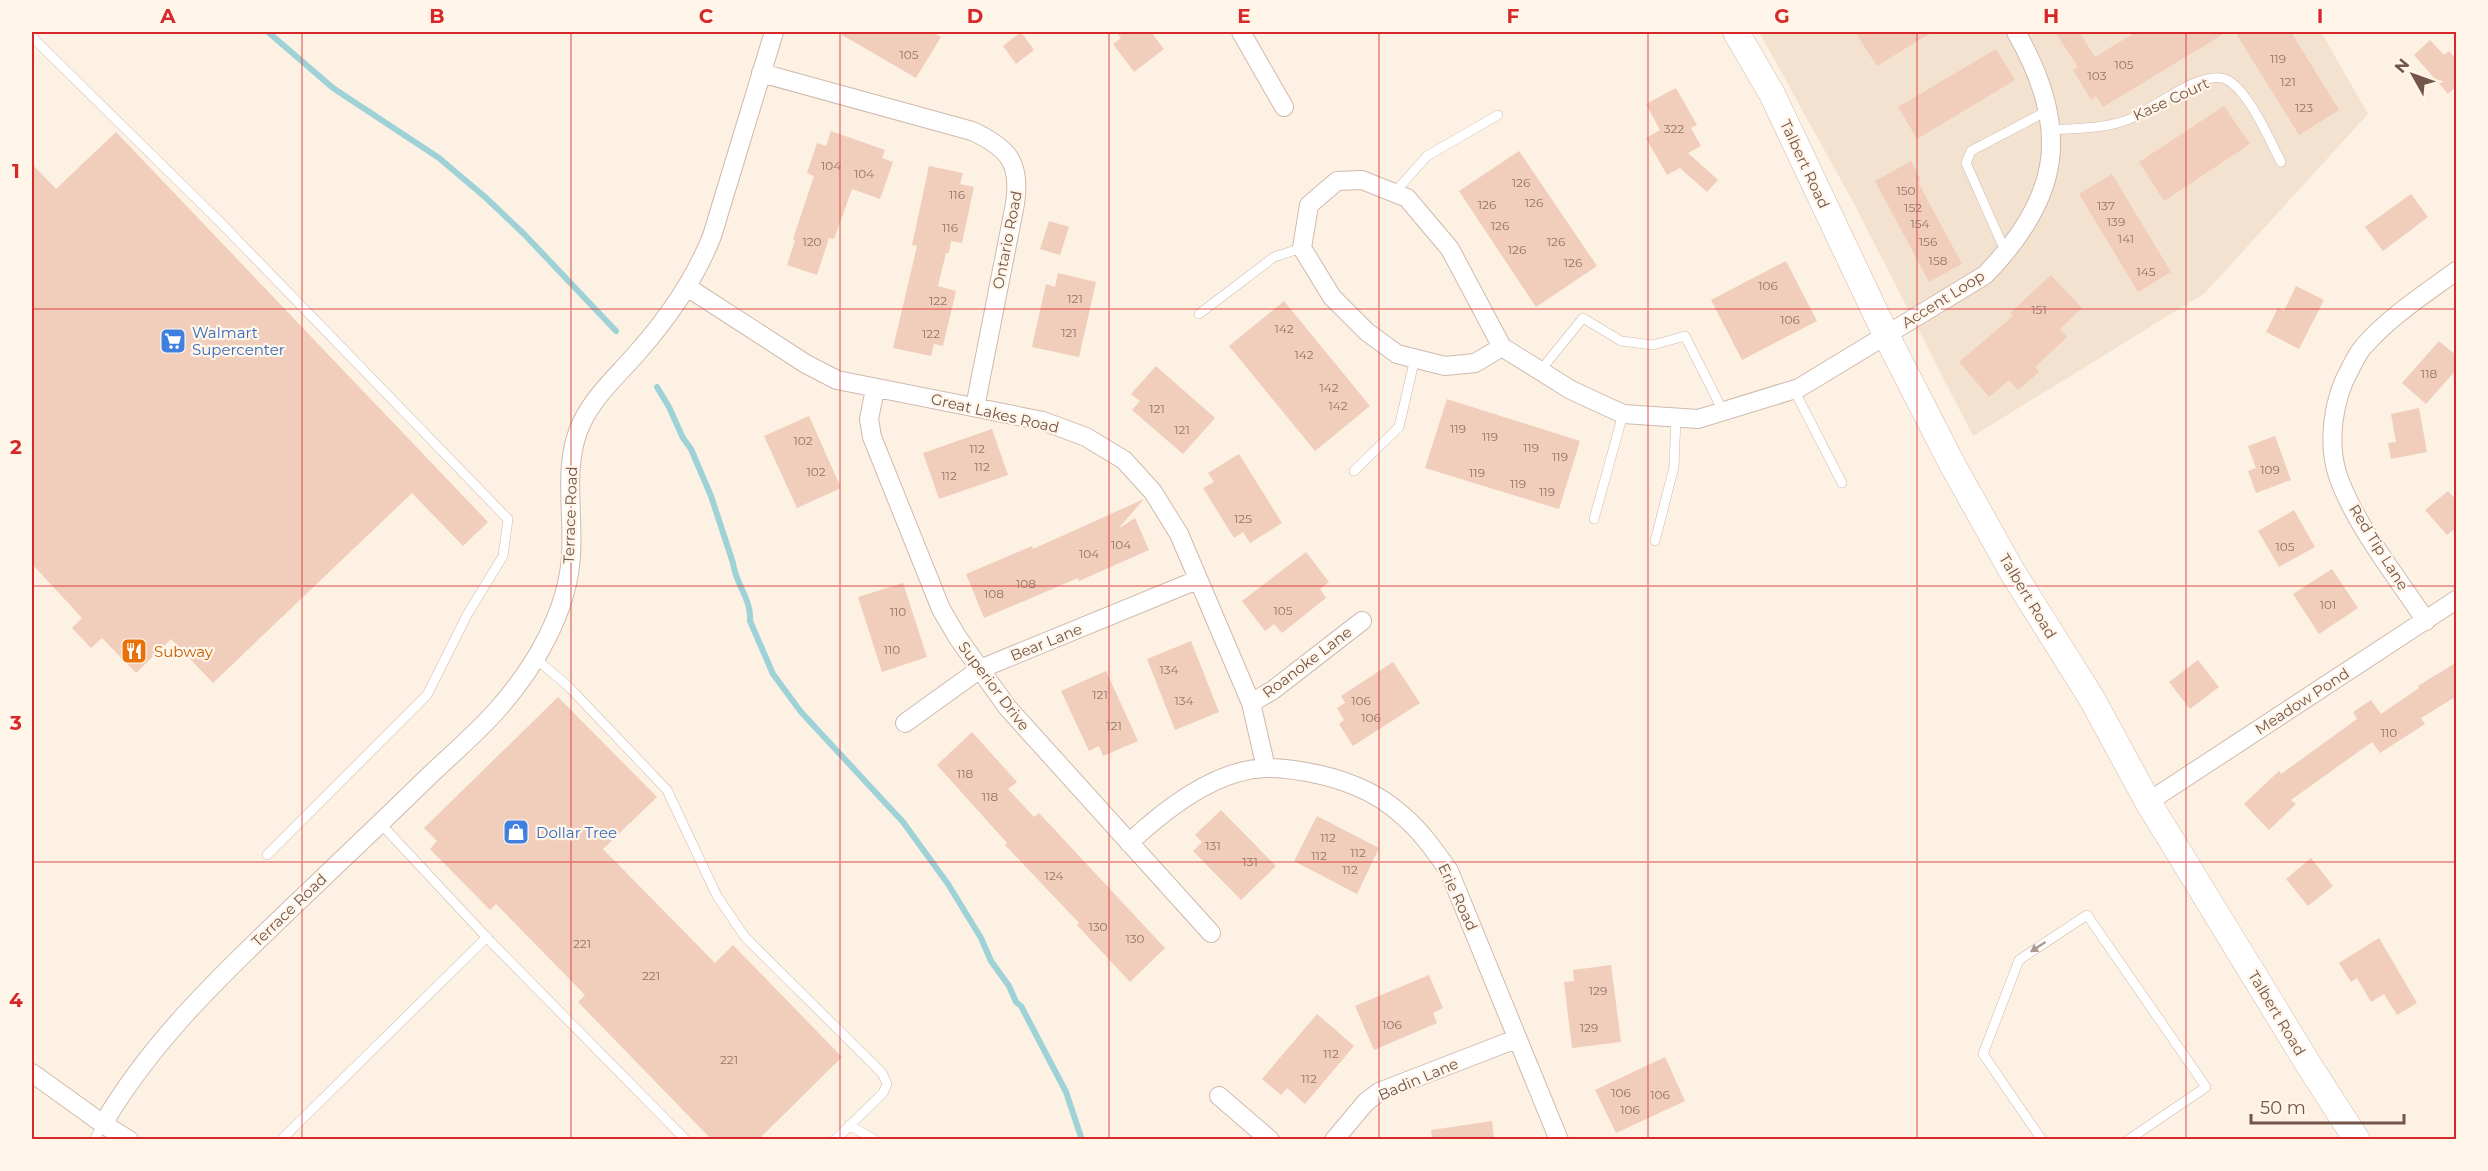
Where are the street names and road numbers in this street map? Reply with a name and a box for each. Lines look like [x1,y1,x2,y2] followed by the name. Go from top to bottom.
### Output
[2130,73,2212,125] street label: Kase Court
[1776,117,1834,211] street label: Talbert Road
[988,189,1026,291] street label: Ontario Road
[1898,266,1988,332] street label: Accent Loop
[929,389,1061,437] street label: Great Lakes Road
[559,466,581,564] street label: Terrace Road
[2345,501,2413,593] street label: Red Tip Lane
[1995,550,2061,642] street label: Talbert Road
[1007,619,1085,665] street label: Bear Lane
[1259,622,1355,702] street label: Roanoke Lane
[954,638,1034,734] street label: Superior Drive
[2251,663,2353,739] street label: Meadow Pond
[1434,860,1482,934] street label: Erie Road
[247,869,331,951] street label: Terrace Road
[2244,967,2310,1059] street label: Talbert Road
[1375,1054,1461,1104] street label: Badin Lane

